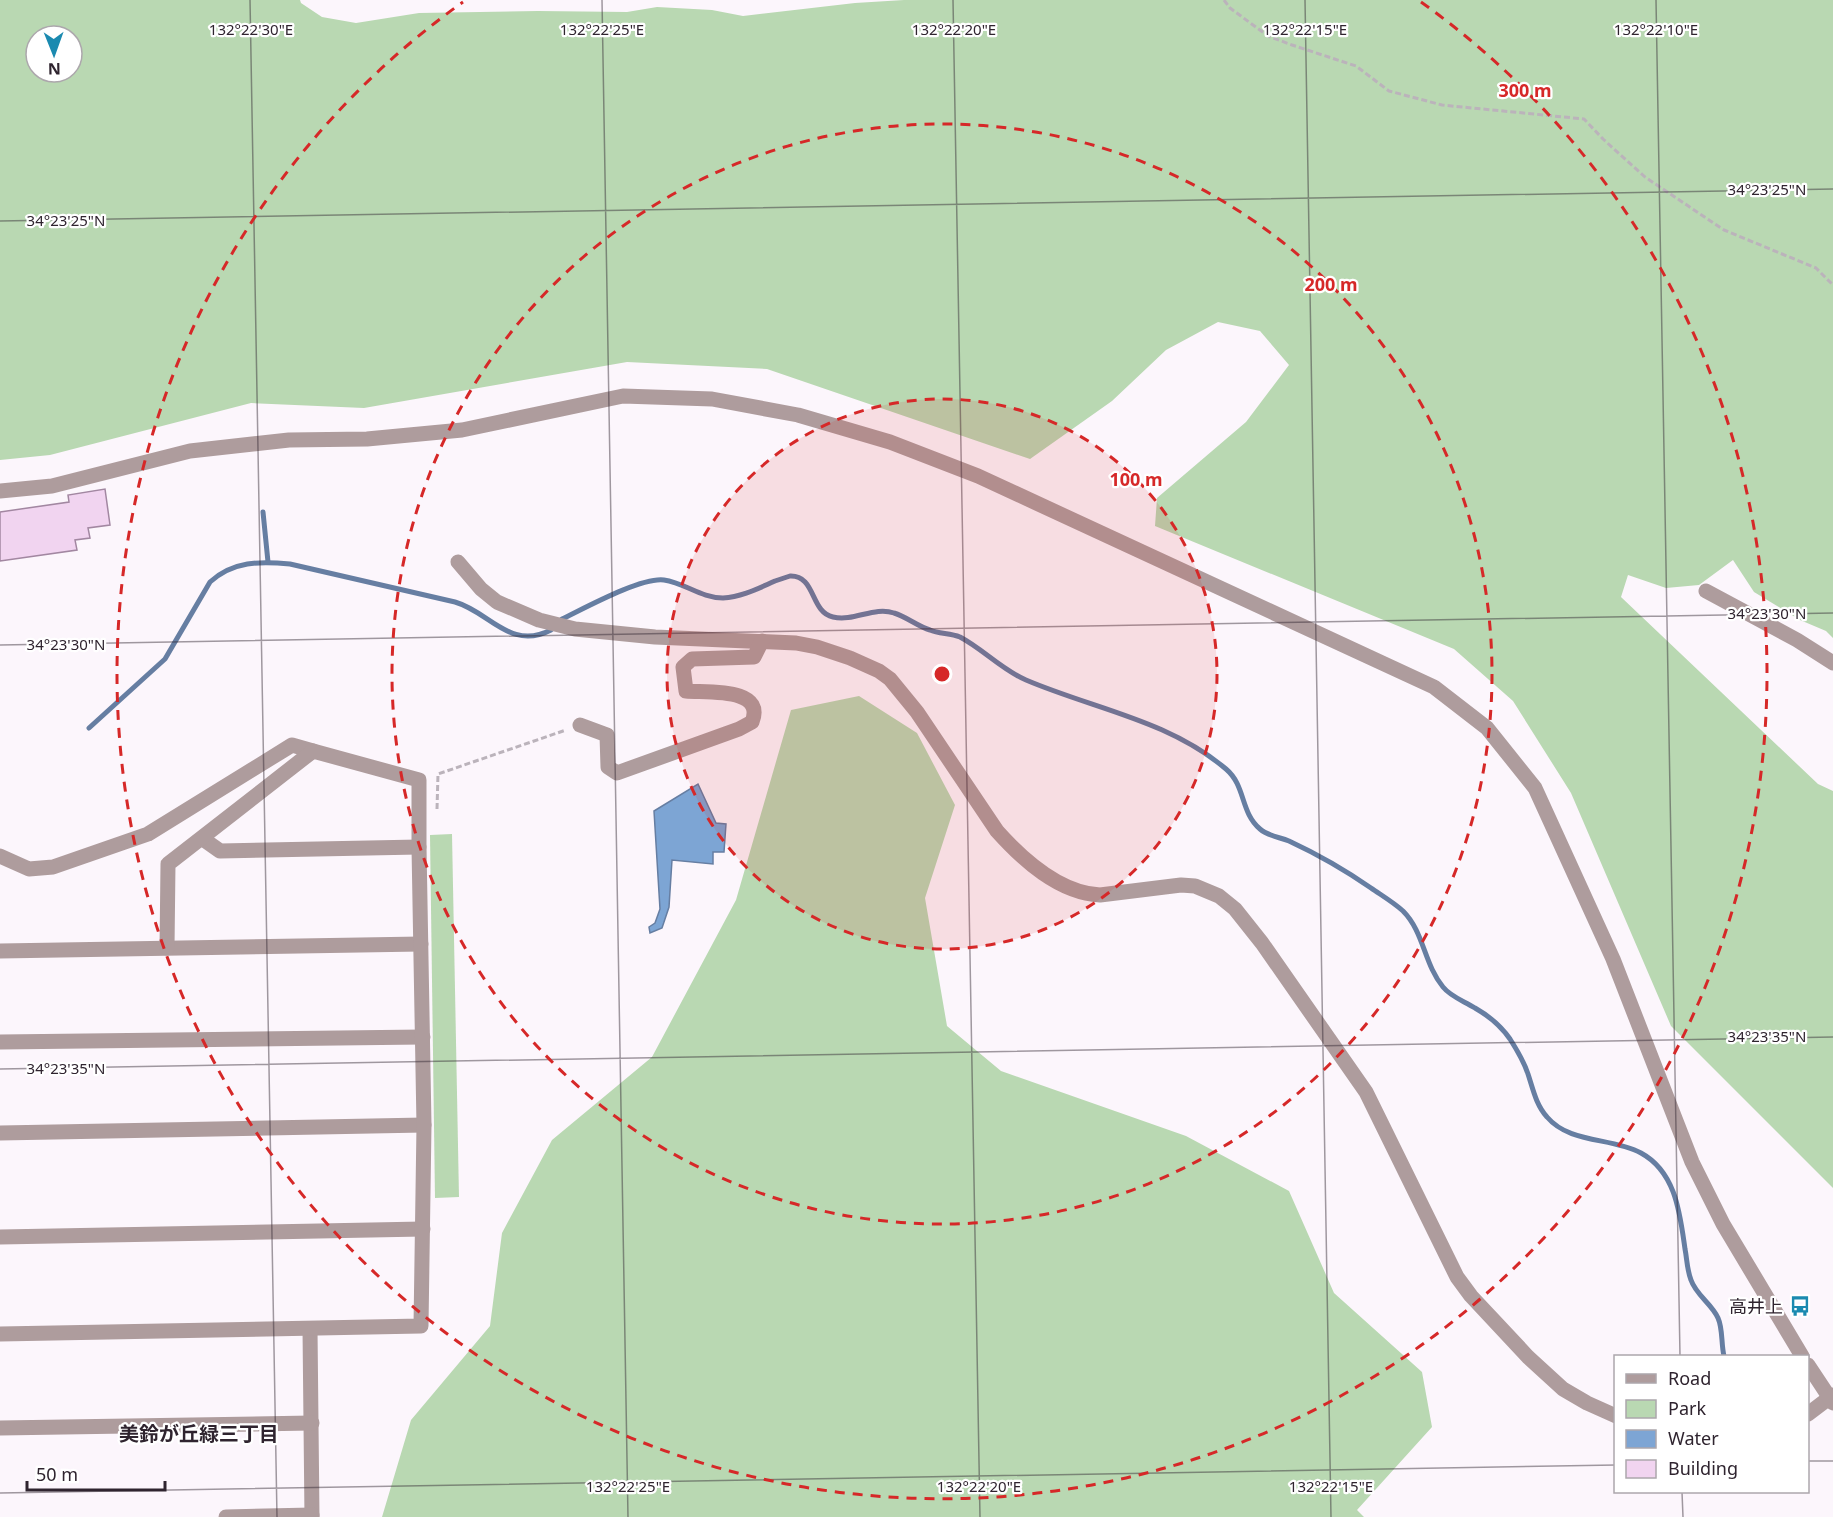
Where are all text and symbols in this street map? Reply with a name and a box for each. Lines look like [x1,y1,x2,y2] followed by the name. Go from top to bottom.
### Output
[209,19,293,39] text: 132°22'30"E
[560,19,644,39] text: 132°22'25"E
[912,19,996,39] text: 132°22'20"E
[1263,19,1347,39] text: 132°22'15"E
[1614,19,1698,39] text: 132°22'10"E
[24,24,84,84] north arrow
[48,58,61,80] text: N
[1498,78,1552,102] text: 300 m
[1728,179,1806,199] text: 34°23'25"N
[27,210,105,230] text: 34°23'25"N
[1304,272,1358,296] text: 200 m
[1109,467,1163,491] text: 100 m
[1728,603,1806,623] text: 34°23'30"N
[27,634,105,654] text: 34°23'30"N
[932,664,952,684] centre of rings
[1728,1026,1806,1046] text: 34°23'35"N
[27,1058,105,1078] text: 34°23'35"N
[1729,1294,1783,1318] place label: 高井上
[1788,1294,1812,1318] bus stop icon: 高井上
[1614,1355,1809,1493] legend
[1668,1366,1711,1390] text: Road
[1668,1396,1706,1420] text: Park
[119,1420,279,1447] district label: 美鈴が丘緑三丁目
[1668,1426,1719,1450] text: Water
[27,1454,165,1492] scale bar
[1668,1456,1738,1480] text: Building
[36,1462,78,1486] text: 50 m
[586,1476,670,1496] text: 132°22'25"E
[937,1476,1021,1496] text: 132°22'20"E
[1289,1476,1373,1496] text: 132°22'15"E

